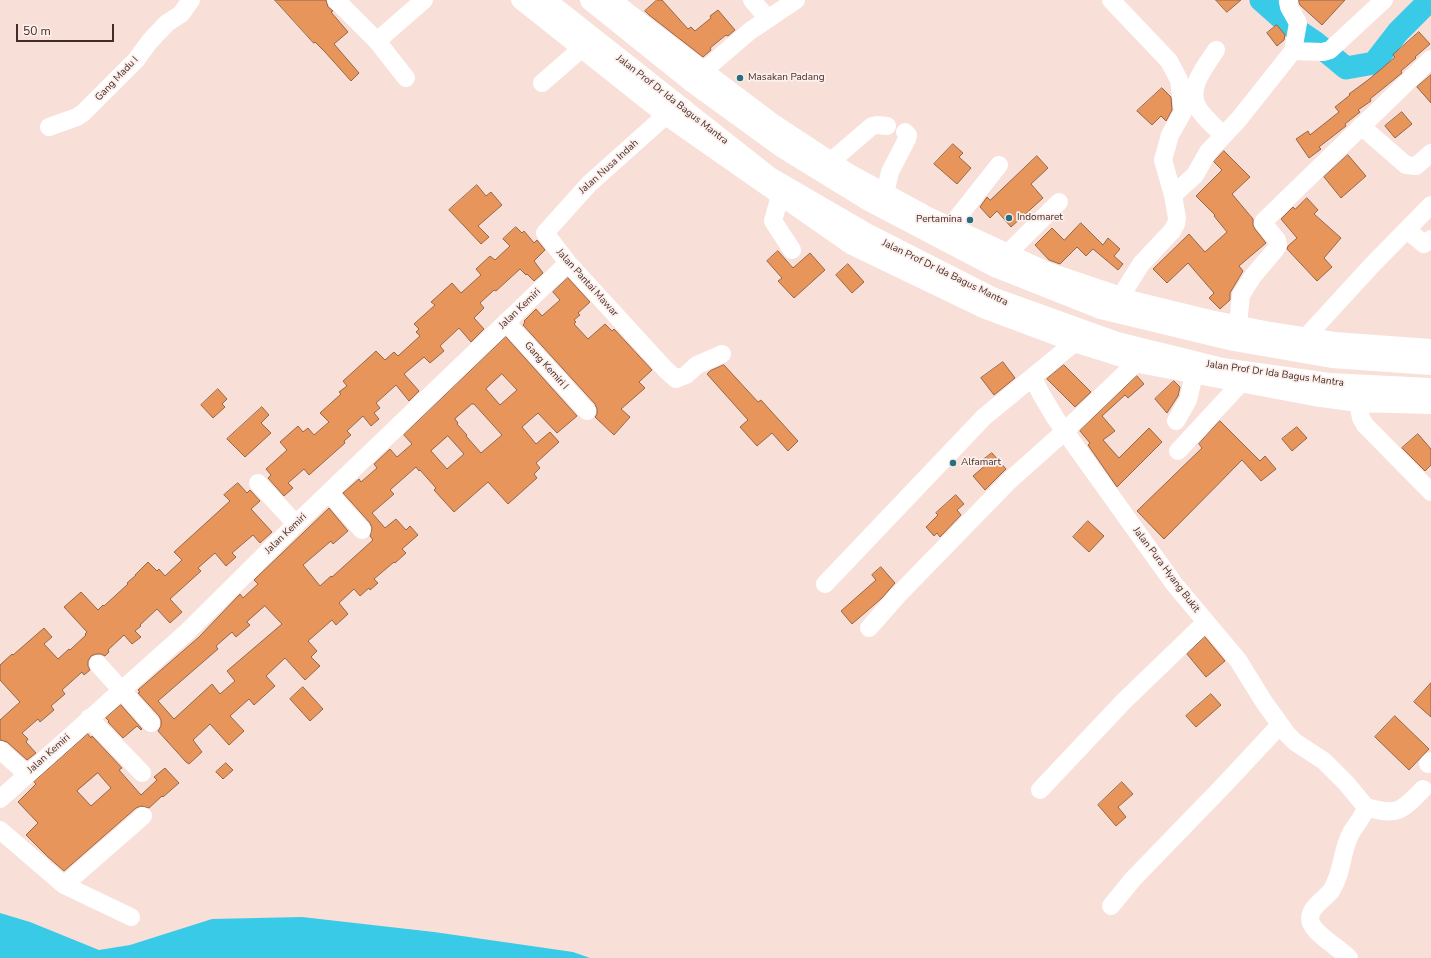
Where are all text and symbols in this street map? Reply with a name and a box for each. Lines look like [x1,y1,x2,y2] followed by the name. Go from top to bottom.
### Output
[18,16,116,42] scale bar
[23,23,51,39] text: 50 m
[614,53,730,147] street label: Jalan Prof Dr Ida Bagus Mantra
[93,54,141,104] street label: Gang Madu I
[748,72,825,84] place label: Masakan Padang
[735,73,745,83] marker: Masakan Padang
[577,137,641,197] street label: Jalan Nusa Indah
[1017,212,1063,224] place label: Indomaret
[1004,213,1014,223] marker: Indomaret
[916,214,962,226] place label: Pertamina
[965,215,975,225] marker: Pertamina
[880,237,1010,309] street label: Jalan Prof Dr Ida Bagus Mantra
[554,247,620,319] street label: Jalan Pantai Mawar
[497,286,543,332] street label: Jalan Kemiri
[521,340,571,392] street label: Gang Kemiri I
[1205,358,1345,390] street label: Jalan Prof Dr Ida Bagus Mantra
[961,457,1001,469] place label: Alfamart
[948,458,958,468] marker: Alfamart
[263,511,309,557] street label: Jalan Kemiri
[1130,525,1202,615] street label: Jalan Pura Hyang Bukit
[25,732,73,776] street label: Jalan Kemiri

